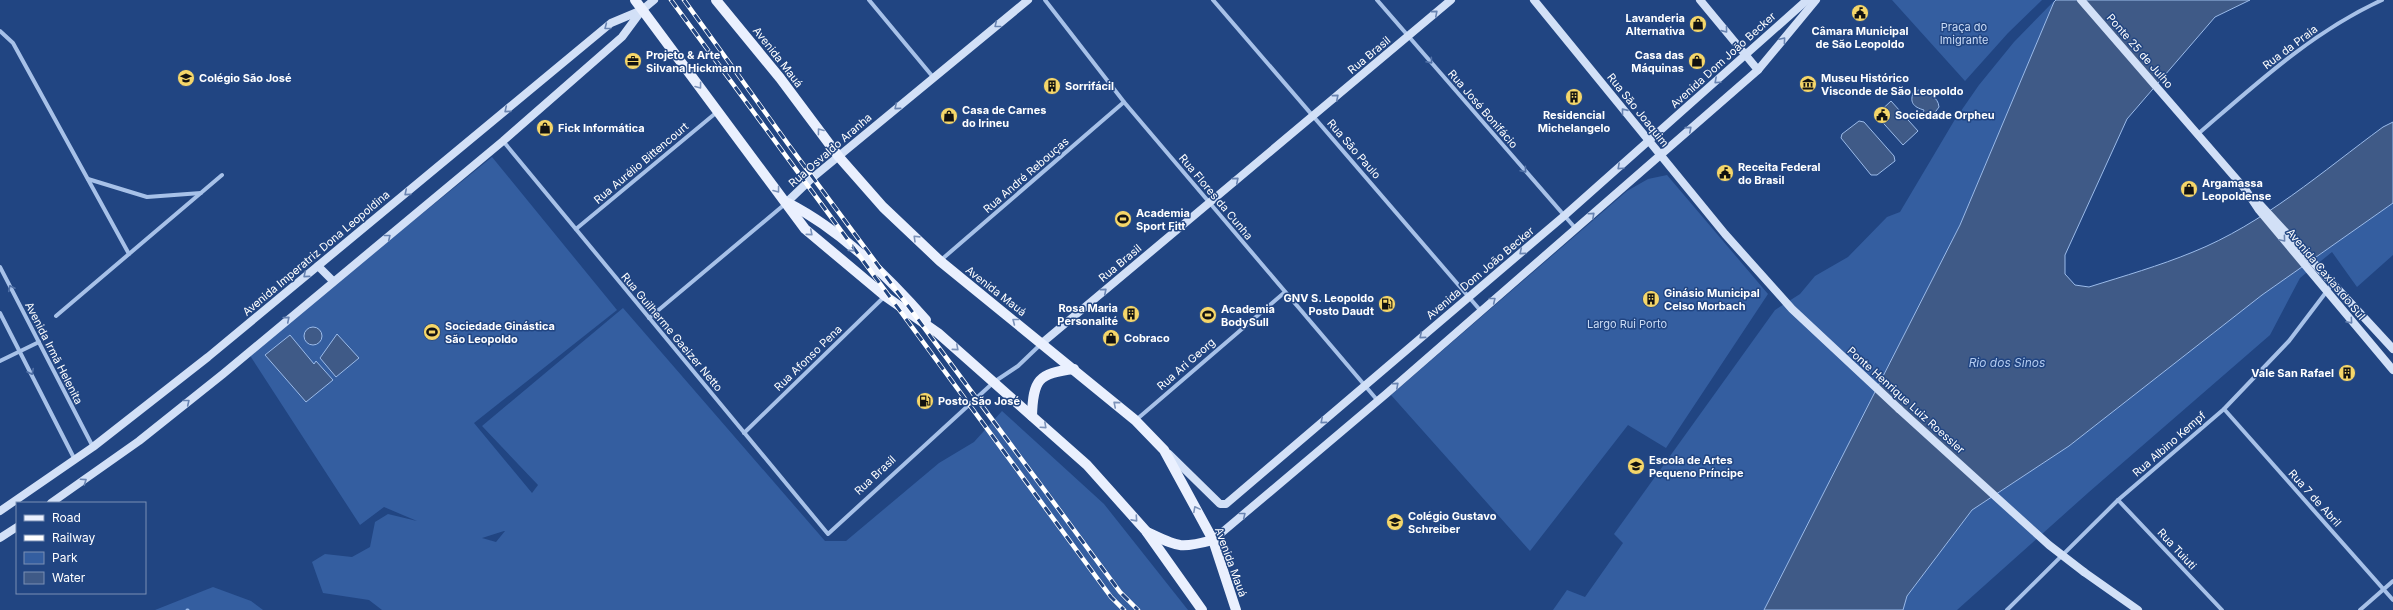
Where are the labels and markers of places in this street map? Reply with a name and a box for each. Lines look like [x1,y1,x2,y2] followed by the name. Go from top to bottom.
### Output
[1850,3,1870,23] public building icon: Câmara Municipal de São Leopoldo
[1625,11,1685,38] place label: Lavanderia Alternativa
[1688,14,1708,34] shop icon: Lavanderia Alternativa
[1811,24,1909,51] place label: Câmara Municipal de São Leopoldo
[646,48,742,75] place label: Projeto & Arte Silvana Hickmann
[1631,48,1684,75] place label: Casa das Máquinas
[623,51,643,71] office icon: Projeto & Arte Silvana Hickmann
[1687,51,1707,71] shop icon: Casa das Máquinas
[176,68,196,88] school or university icon: Colégio São José
[199,71,292,85] place label: Colégio São José
[1821,71,1964,98] place label: Museu Histórico Visconde de São Leopoldo
[1798,74,1818,94] museum icon: Museu Histórico Visconde de São Leopoldo
[1042,76,1062,96] building icon: Sorrifácil
[1065,79,1114,93] place label: Sorrifácil
[1564,87,1584,107] building icon: Residencial Michelangelo
[962,103,1046,130] place label: Casa de Carnes do Irineu
[1872,105,1892,125] public building icon: Sociedade Orpheu
[939,106,959,126] shop icon: Casa de Carnes do Irineu
[1538,108,1611,135] place label: Residencial Michelangelo
[1895,108,1995,122] place label: Sociedade Orpheu
[535,118,555,138] shop icon: Fick Informática
[558,121,645,135] place label: Fick Informática
[1738,160,1821,187] place label: Receita Federal do Brasil
[1715,163,1735,183] public building icon: Receita Federal do Brasil
[2202,176,2272,203] place label: Argamassa Leopoldense
[2179,179,2199,199] shop icon: Argamassa Leopoldense
[1136,206,1190,233] place label: Academia Sport Fitt
[1113,209,1133,229] sports icon: Academia Sport Fitt
[1664,286,1760,313] place label: Ginásio Municipal Celso Morbach
[1641,289,1661,309] building icon: Ginásio Municipal Celso Morbach
[1284,291,1374,318] place label: GNV S. Leopoldo Posto Daudt
[1377,294,1397,314] fuel station icon: GNV S. Leopoldo Posto Daudt
[1057,301,1118,328] place label: Rosa Maria Personalité
[1221,302,1275,329] place label: Academia BodySull
[1121,304,1141,324] building icon: Rosa Maria Personalité
[1198,305,1218,325] sports icon: Academia BodySull
[445,319,555,346] place label: Sociedade Ginástica São Leopoldo
[422,322,442,342] sports icon: Sociedade Ginástica São Leopoldo
[1101,328,1121,348] shop icon: Cobraco
[1124,331,1170,345] place label: Cobraco
[2337,363,2357,383] building icon: Vale San Rafael
[2251,366,2334,380] place label: Vale San Rafael
[915,391,935,411] fuel station icon: Posto São José
[938,394,1020,408] place label: Posto São José
[1649,453,1744,480] place label: Escola de Artes Pequeno Príncipe
[1626,456,1646,476] school or university icon: Escola de Artes Pequeno Príncipe
[1408,509,1497,536] place label: Colégio Gustavo Schreiber
[1385,512,1405,532] school or university icon: Colégio Gustavo Schreiber

